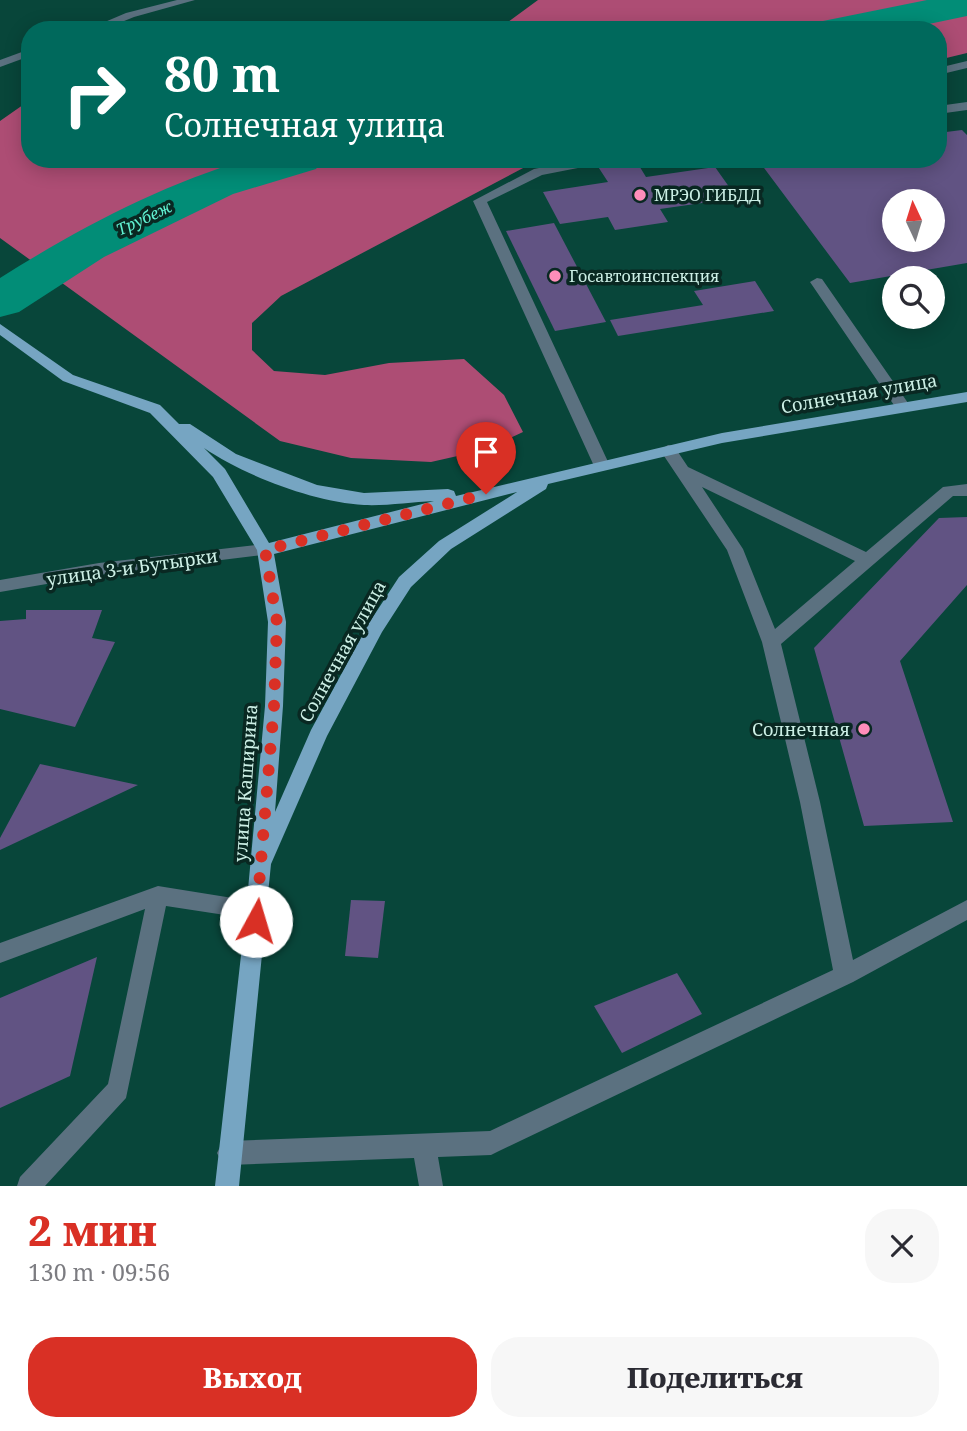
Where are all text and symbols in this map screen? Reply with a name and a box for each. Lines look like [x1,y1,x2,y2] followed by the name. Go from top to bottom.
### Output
[164,40,280,106] text: 80 m
[49,49,140,140] icon: right
[164,103,446,146] text: Солнечная улица
[654,184,761,206] place label: МРЭО ГИБДД
[632,187,648,203] marker: МРЭО ГИБДД
[882,189,945,252] north arrow
[882,189,945,329] map controls
[112,195,176,241] water label: Трубеж
[569,265,719,287] place label: Госавтоинспекция
[882,266,945,329] button: search
[547,268,563,284] marker: Госавтоинспекция
[779,367,939,419] street label: Солнечная улица
[456,422,516,494] pin
[467,433,505,471] icon: arrive
[45,543,219,591] street label: улица 3-и Бутырки
[293,576,391,726] street label: Солнечная улица
[228,703,262,863] street label: улица Каширина
[752,717,850,741] place label: Солнечная
[856,721,872,737] marker: Солнечная
[219,884,293,958] position arrow
[28,1201,157,1258] text: 2 мин
[865,1209,939,1283] button: close
[28,1256,170,1288] text: 130 m · 09:56
[28,1337,477,1417] button: Выход
[491,1337,939,1417] button: Поделиться

